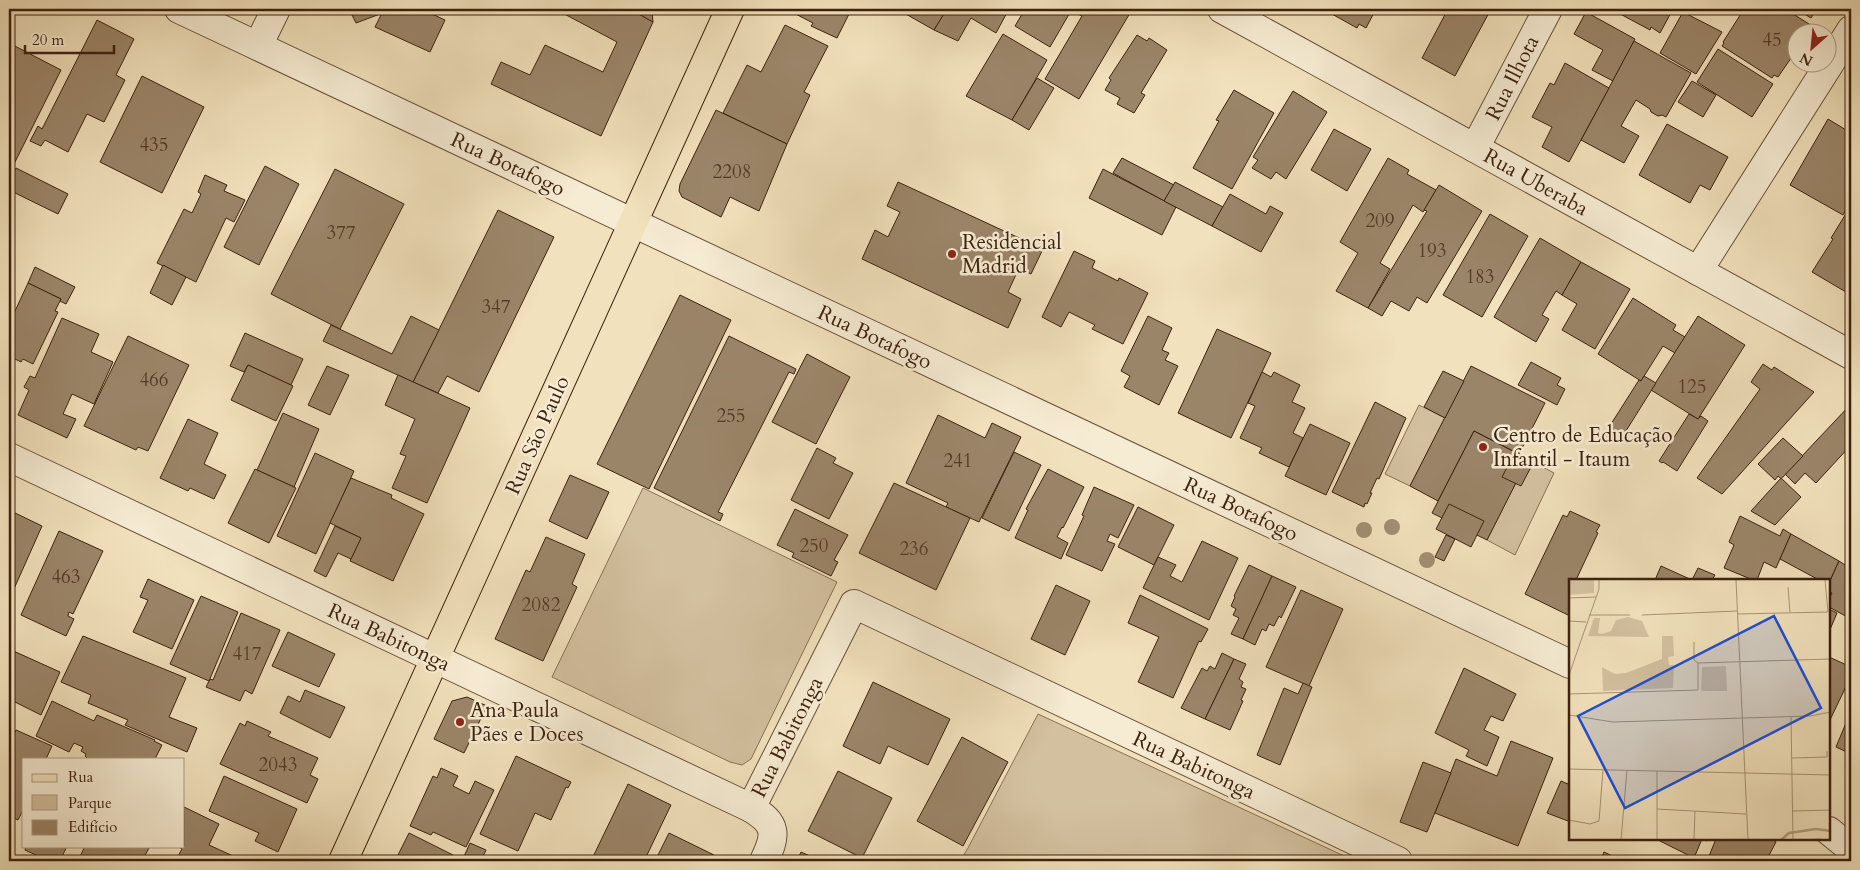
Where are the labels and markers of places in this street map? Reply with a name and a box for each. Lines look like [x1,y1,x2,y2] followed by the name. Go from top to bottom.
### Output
[962,228,1062,281] place label: Residencial Madrid
[946,248,958,260] marker: Residencial Madrid
[1493,421,1673,474] place label: Centro de Educação Infantil - Itaum
[1477,441,1489,453] marker: Centro de Educação Infantil - Itaum
[470,696,583,749] place label: Ana Paula Pães e Doces
[454,716,466,728] marker: Ana Paula Pães e Doces

